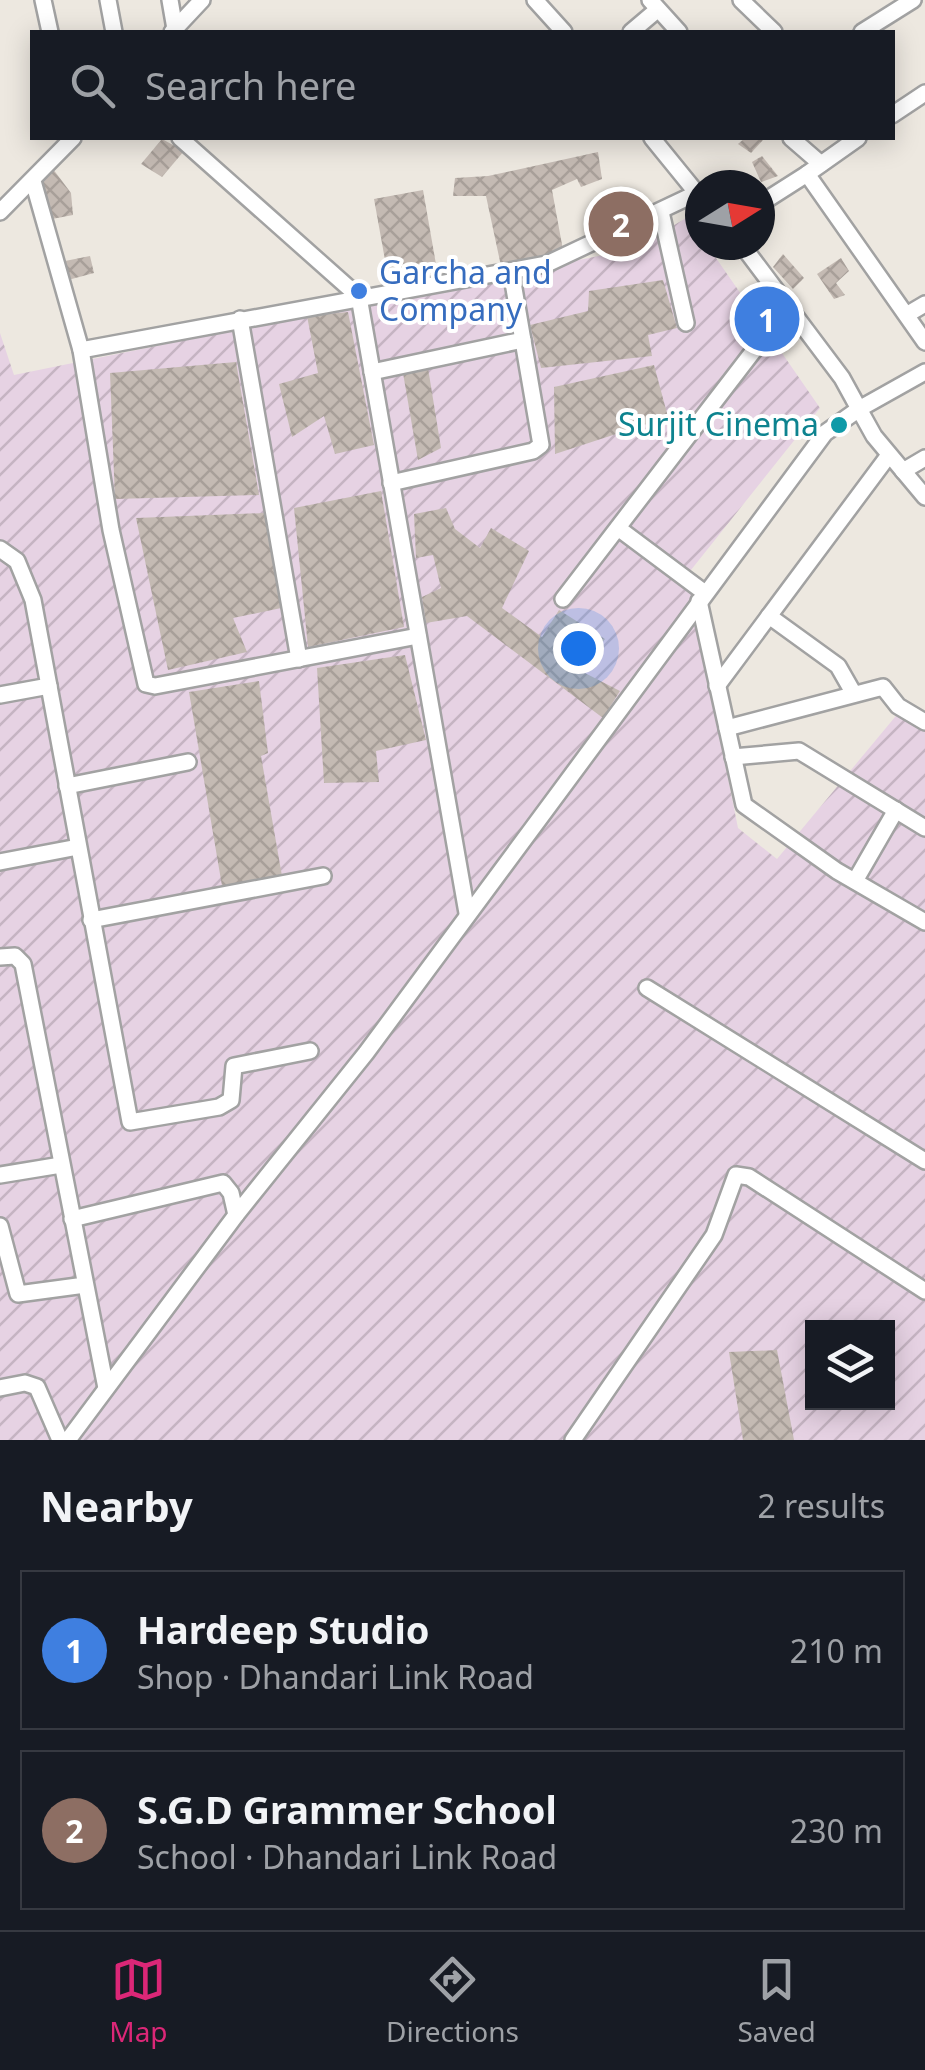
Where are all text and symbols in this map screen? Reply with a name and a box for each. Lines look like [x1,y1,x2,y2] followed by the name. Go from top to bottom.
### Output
[30,30,895,140] search box
[65,58,120,113] icon: search
[145,59,356,111] text: Search here
[685,170,775,260] north arrow
[588,186,654,262] pin: 2
[379,250,552,330] place label: Garcha and Company
[348,280,370,302] marker: Garcha and Company
[734,282,800,356] pin: 1
[618,402,819,445] place label: Surjit Cinema
[828,414,850,436] marker: Surjit Cinema
[553,623,604,674] your location
[805,1320,895,1410] map controls
[805,1320,895,1410] button: layers
[40,1477,193,1534] text: Nearby
[758,1484,885,1527] text: 2 results
[137,1603,430,1655] text: Hardeep Studio
[65,1629,84,1672] text: 1
[790,1629,883,1672] text: 210 m
[137,1655,534,1698] text: Shop · Dhandari Link Road
[137,1783,557,1835] text: S.G.D Grammer School
[65,1809,84,1852] text: 2
[790,1809,883,1852] text: 230 m
[137,1835,557,1878] text: School · Dhandari Link Road
[109,1952,168,2050] tab: Map
[386,1952,519,2050] tab: Directions
[737,1952,816,2050] tab: Saved

